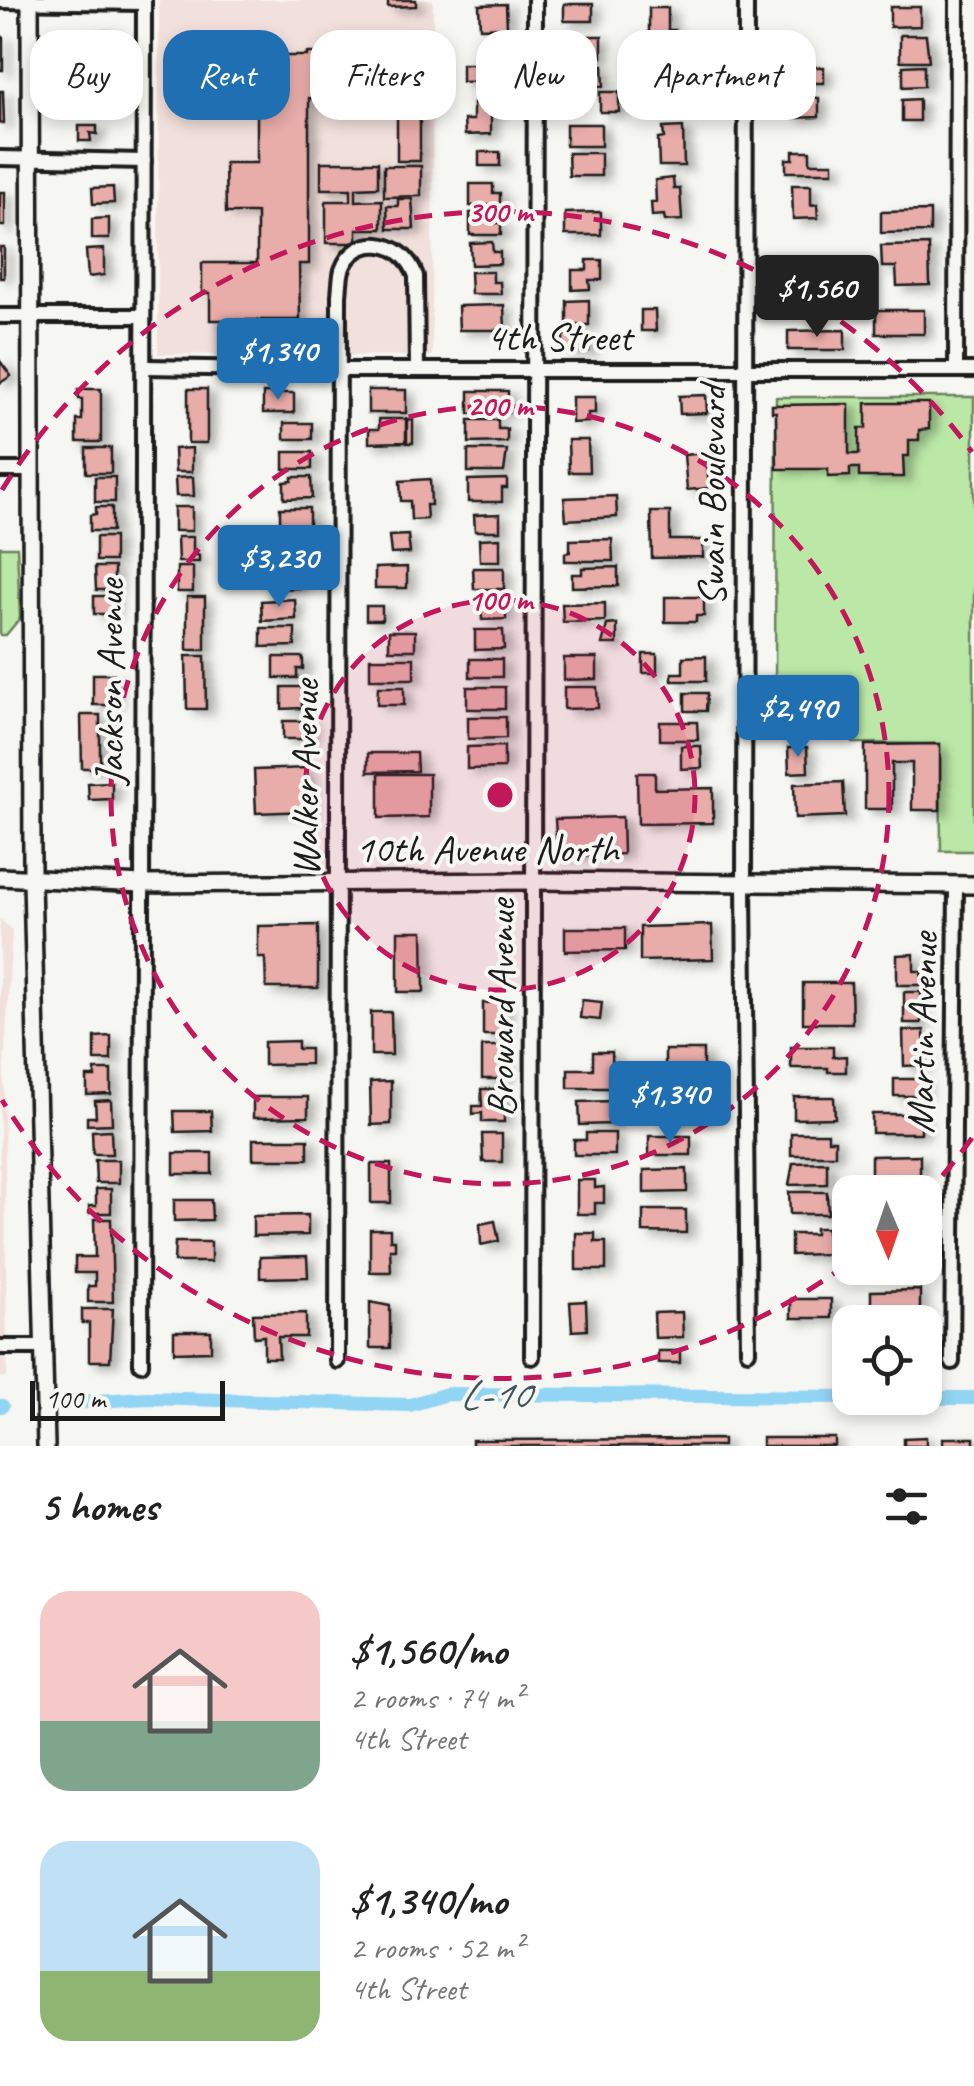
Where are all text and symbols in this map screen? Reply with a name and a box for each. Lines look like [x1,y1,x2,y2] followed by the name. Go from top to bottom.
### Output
[30,30,143,120] chip: Buy
[163,30,290,120] chip: Rent
[310,30,456,120] chip: Filters
[476,30,597,120] chip: New
[617,30,816,120] chip: Apartment
[468,193,535,231] text: 300 m
[736,255,898,340] pin: $1,560
[778,267,856,308] text: $1,560
[486,312,635,362] street label: 4th Street
[197,318,359,403] pin: $1,340
[239,330,317,371] text: $1,340
[687,380,737,606] street label: Swain Boulevard
[468,387,535,425] text: 200 m
[198,525,360,610] pin: $3,230
[240,537,318,578] text: $3,230
[85,576,135,787] street label: Jackson Avenue
[468,581,535,619] text: 100 m
[717,675,879,760] pin: $2,490
[280,677,330,876] street label: Walker Avenue
[759,687,837,728] text: $2,490
[482,777,518,813] centre of rings
[355,824,621,874] street label: 10th Avenue North
[476,896,526,1117] street label: Broward Avenue
[895,929,949,1134] street label: Martin Avenue
[589,1061,751,1146] pin: $1,340
[631,1073,709,1114] text: $1,340
[832,1175,942,1285] north arrow
[832,1175,942,1415] map controls
[832,1305,942,1415] button: locate
[459,1368,537,1422] water label: L-10
[30,1376,225,1420] scale bar
[45,1381,105,1416] text: 100 m
[879,1479,934,1534] icon: filters
[40,1480,158,1533] text: 5 homes
[350,1624,507,1677] text: $1,560/mo
[120,1631,240,1751] icon: home
[350,1677,523,1718] text: 2 rooms · 74 m²
[350,1718,466,1759] text: 4th Street
[350,1874,507,1927] text: $1,340/mo
[120,1881,240,2001] icon: home
[350,1927,523,1968] text: 2 rooms · 52 m²
[350,1968,466,2009] text: 4th Street

